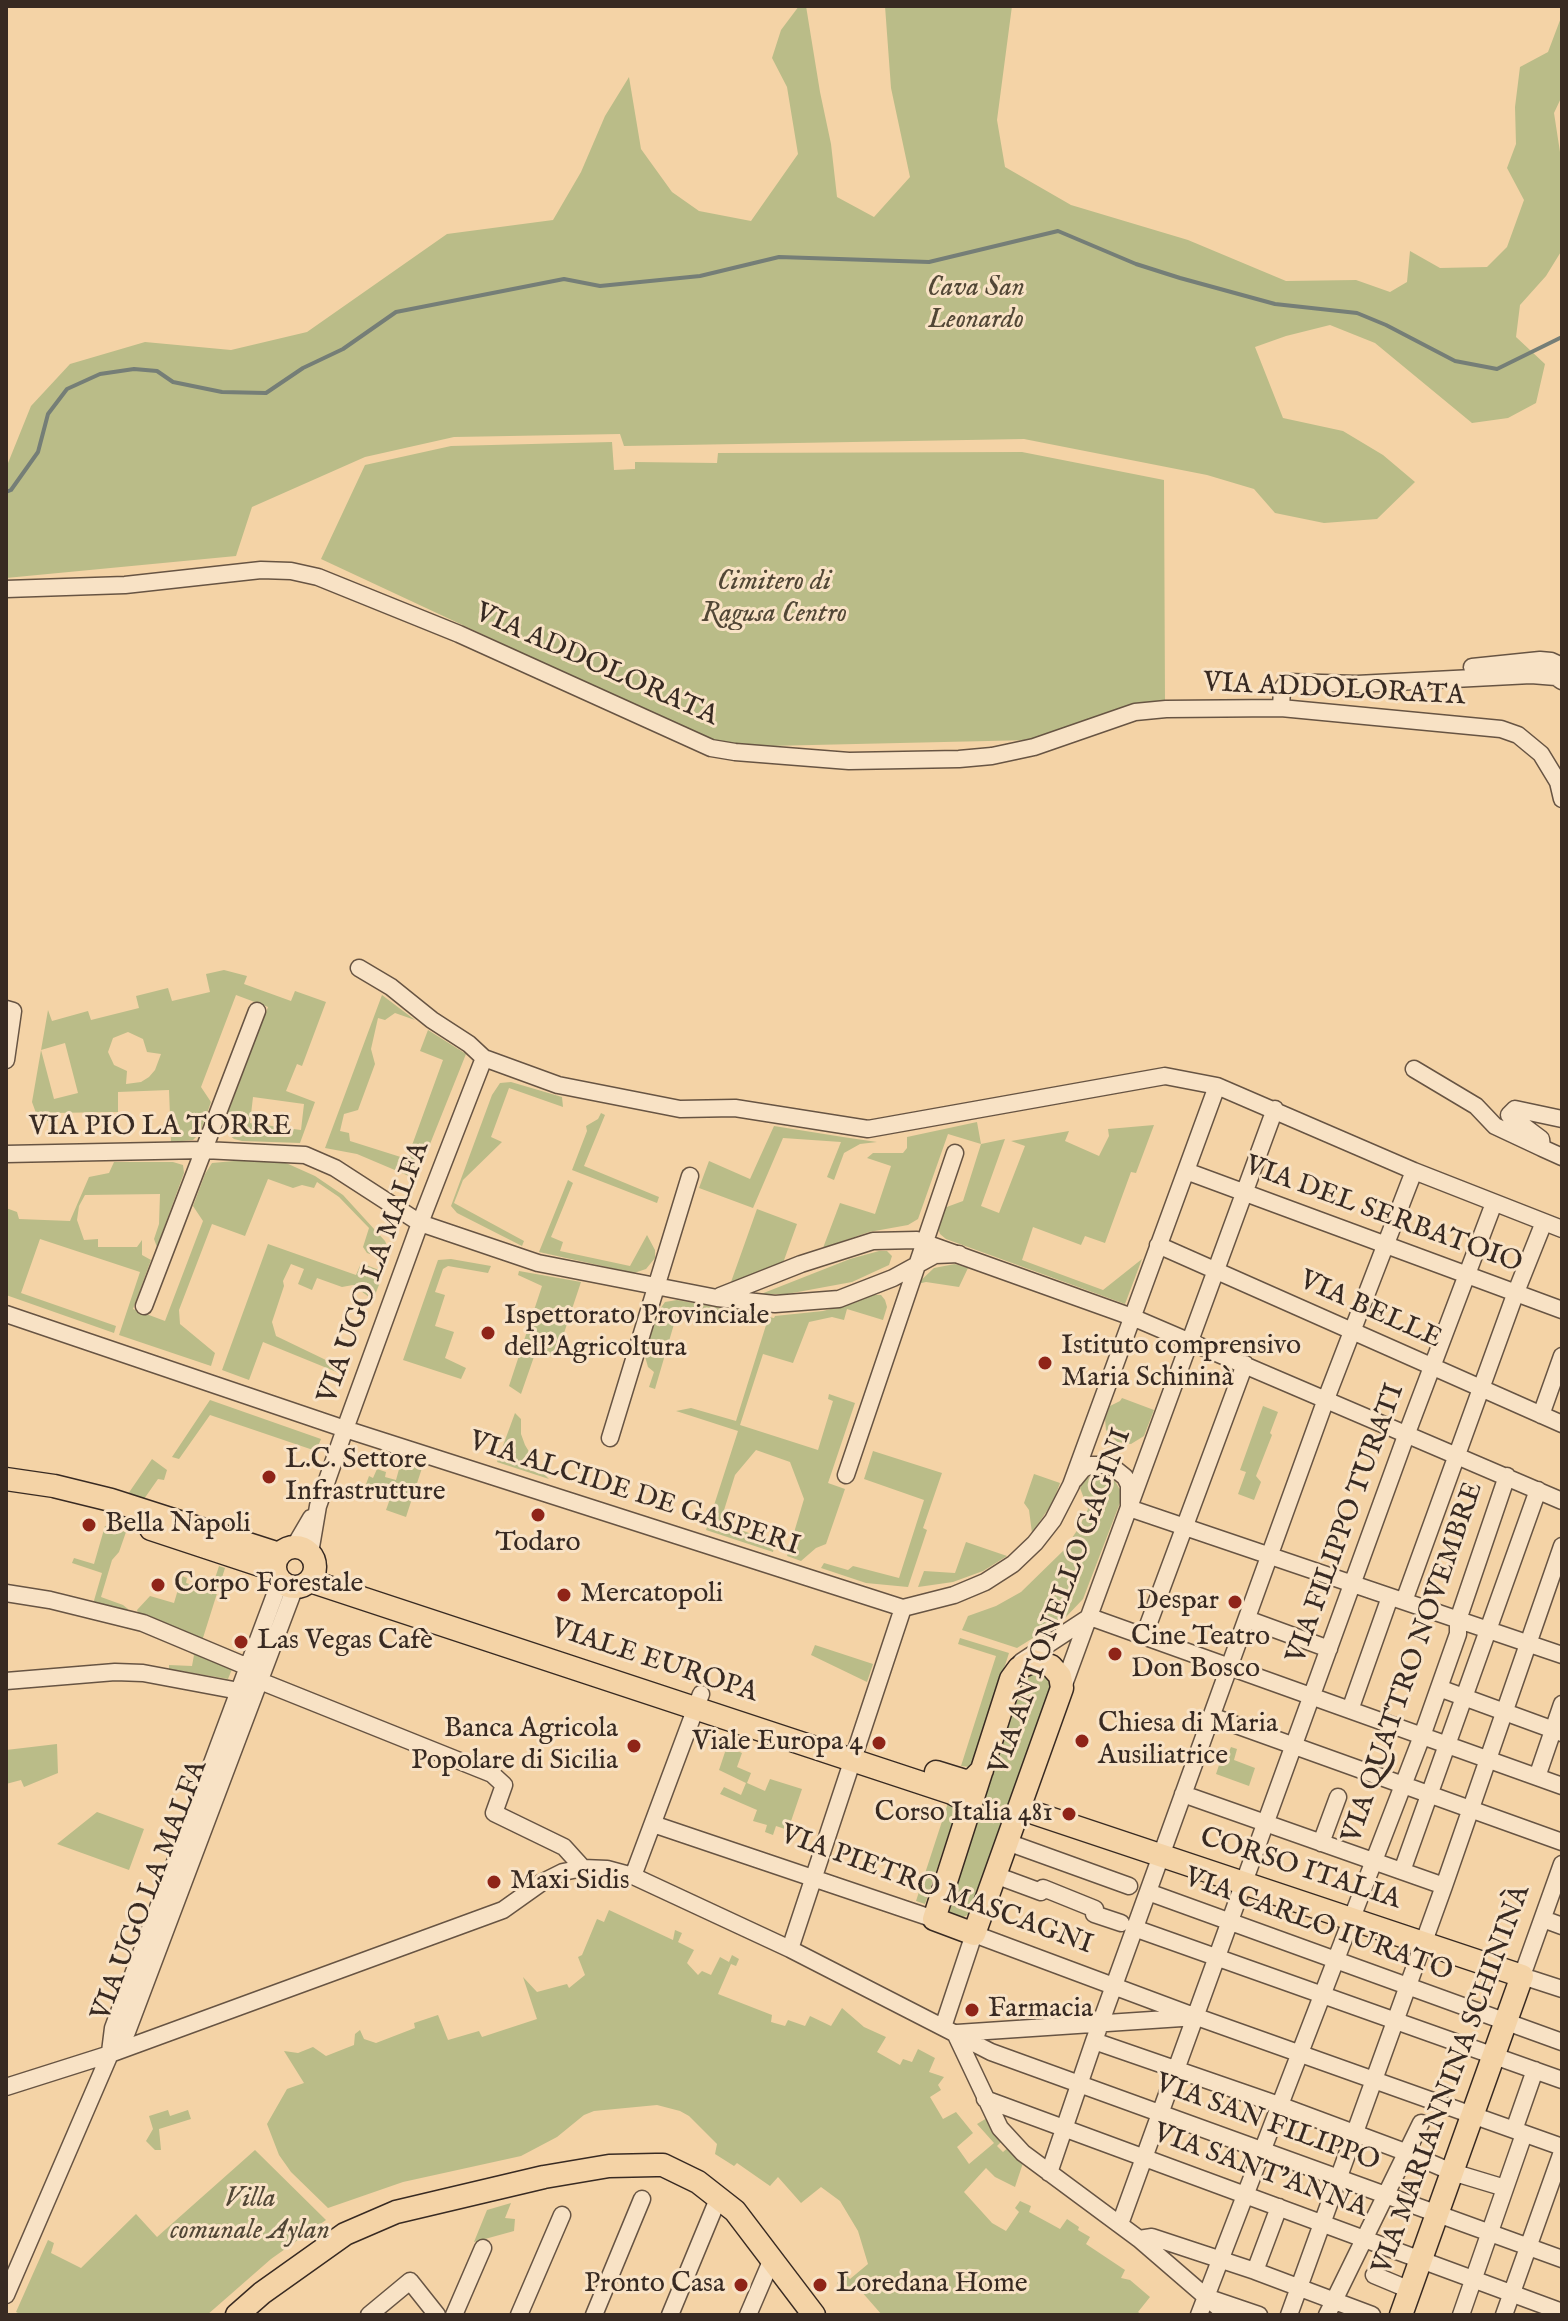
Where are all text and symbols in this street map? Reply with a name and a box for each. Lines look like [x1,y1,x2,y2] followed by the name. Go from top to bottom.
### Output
[927,272,1025,338] park label: Cava San Leonardo
[701,566,847,632] park label: Cimitero di Ragusa Centro
[469,597,723,735] street label: VIA ADDOLORATA
[1202,667,1466,715] street label: VIA ADDOLORATA
[29,1111,291,1145] street label: VIA PIO LA TORRE
[312,1137,438,1409] street label: VIA UGO LA MALFA
[1240,1150,1526,1282] street label: VIA DEL SERBATOIO
[1293,1265,1447,1357] street label: VIA BELLE
[504,1300,769,1366] place label: Ispettorato Provinciale dell'Agricoltura
[479,1324,497,1342] marker: Ispettorato Provinciale dell'Agricoltura
[1061,1330,1301,1396] place label: Istituto comprensivo Maria Schininà
[1036,1354,1054,1372] marker: Istituto comprensivo Maria Schininà
[1281,1380,1413,1668] street label: VIA FILIPPO TURATI
[984,1424,1140,1780] street label: VIA ANTONELLO GAGINI
[464,1426,804,1564] street label: VIA ALCIDE DE GASPERI
[285,1444,446,1510] place label: L.C. Settore Infrastrutture
[260,1468,278,1486] marker: L.C. Settore Infrastrutture
[1336,1478,1492,1848] street label: VIA QUATTRO NOVEMBRE
[529,1506,547,1524] marker: Todaro
[105,1508,251,1542] place label: Bella Napoli
[80,1516,98,1534] marker: Bella Napoli
[495,1527,581,1561] place label: Todaro
[174,1568,363,1602] place label: Corpo Forestale
[149,1576,167,1594] marker: Corpo Forestale
[580,1578,723,1612] place label: Mercatopoli
[1136,1585,1219,1619] place label: Despar
[555,1586,573,1604] marker: Mercatopoli
[1226,1593,1244,1611] marker: Despar
[546,1613,762,1711] street label: VIALE EUROPA
[1131,1621,1270,1687] place label: Cine Teatro Don Bosco
[257,1625,433,1659] place label: Las Vegas Cafè
[232,1633,250,1651] marker: Las Vegas Cafè
[1106,1645,1124,1663] marker: Cine Teatro Don Bosco
[1098,1708,1278,1774] place label: Chiesa di Maria Ausiliatrice
[411,1713,618,1779] place label: Banca Agricola Popolare di Sicilia
[692,1726,863,1760] place label: Viale Europa 4
[1073,1732,1091,1750] marker: Chiesa di Maria Ausiliatrice
[870,1734,888,1752] marker: Viale Europa 4
[625,1737,643,1755] marker: Banca Agricola Popolare di Sicilia
[86,1756,216,2026] street label: VIA UGO LA MALFA
[875,1797,1053,1831] place label: Corso Italia 481
[1060,1805,1078,1823] marker: Corso Italia 481
[775,1819,1097,1963] street label: VIA PIETRO MASCAGNI
[1195,1822,1405,1918] street label: CORSO ITALIA
[1179,1862,1457,1990] street label: VIA CARLO IURATO
[510,1865,630,1899] place label: Maxi Sidis
[485,1873,503,1891] marker: Maxi Sidis
[1367,1881,1539,2279] street label: VIA MARIANNINA SCHININÀ
[988,1993,1093,2027] place label: Farmacia
[963,2001,981,2019] marker: Farmacia
[1150,2068,1384,2180] street label: VIA SAN FILIPPO
[1148,2118,1372,2226] street label: VIA SANT'ANNA
[170,2183,330,2249] park label: Villa comunale Aylan
[584,2268,725,2302] place label: Pronto Casa
[836,2268,1028,2302] place label: Loredana Home
[732,2276,750,2294] marker: Pronto Casa
[811,2276,829,2294] marker: Loredana Home

